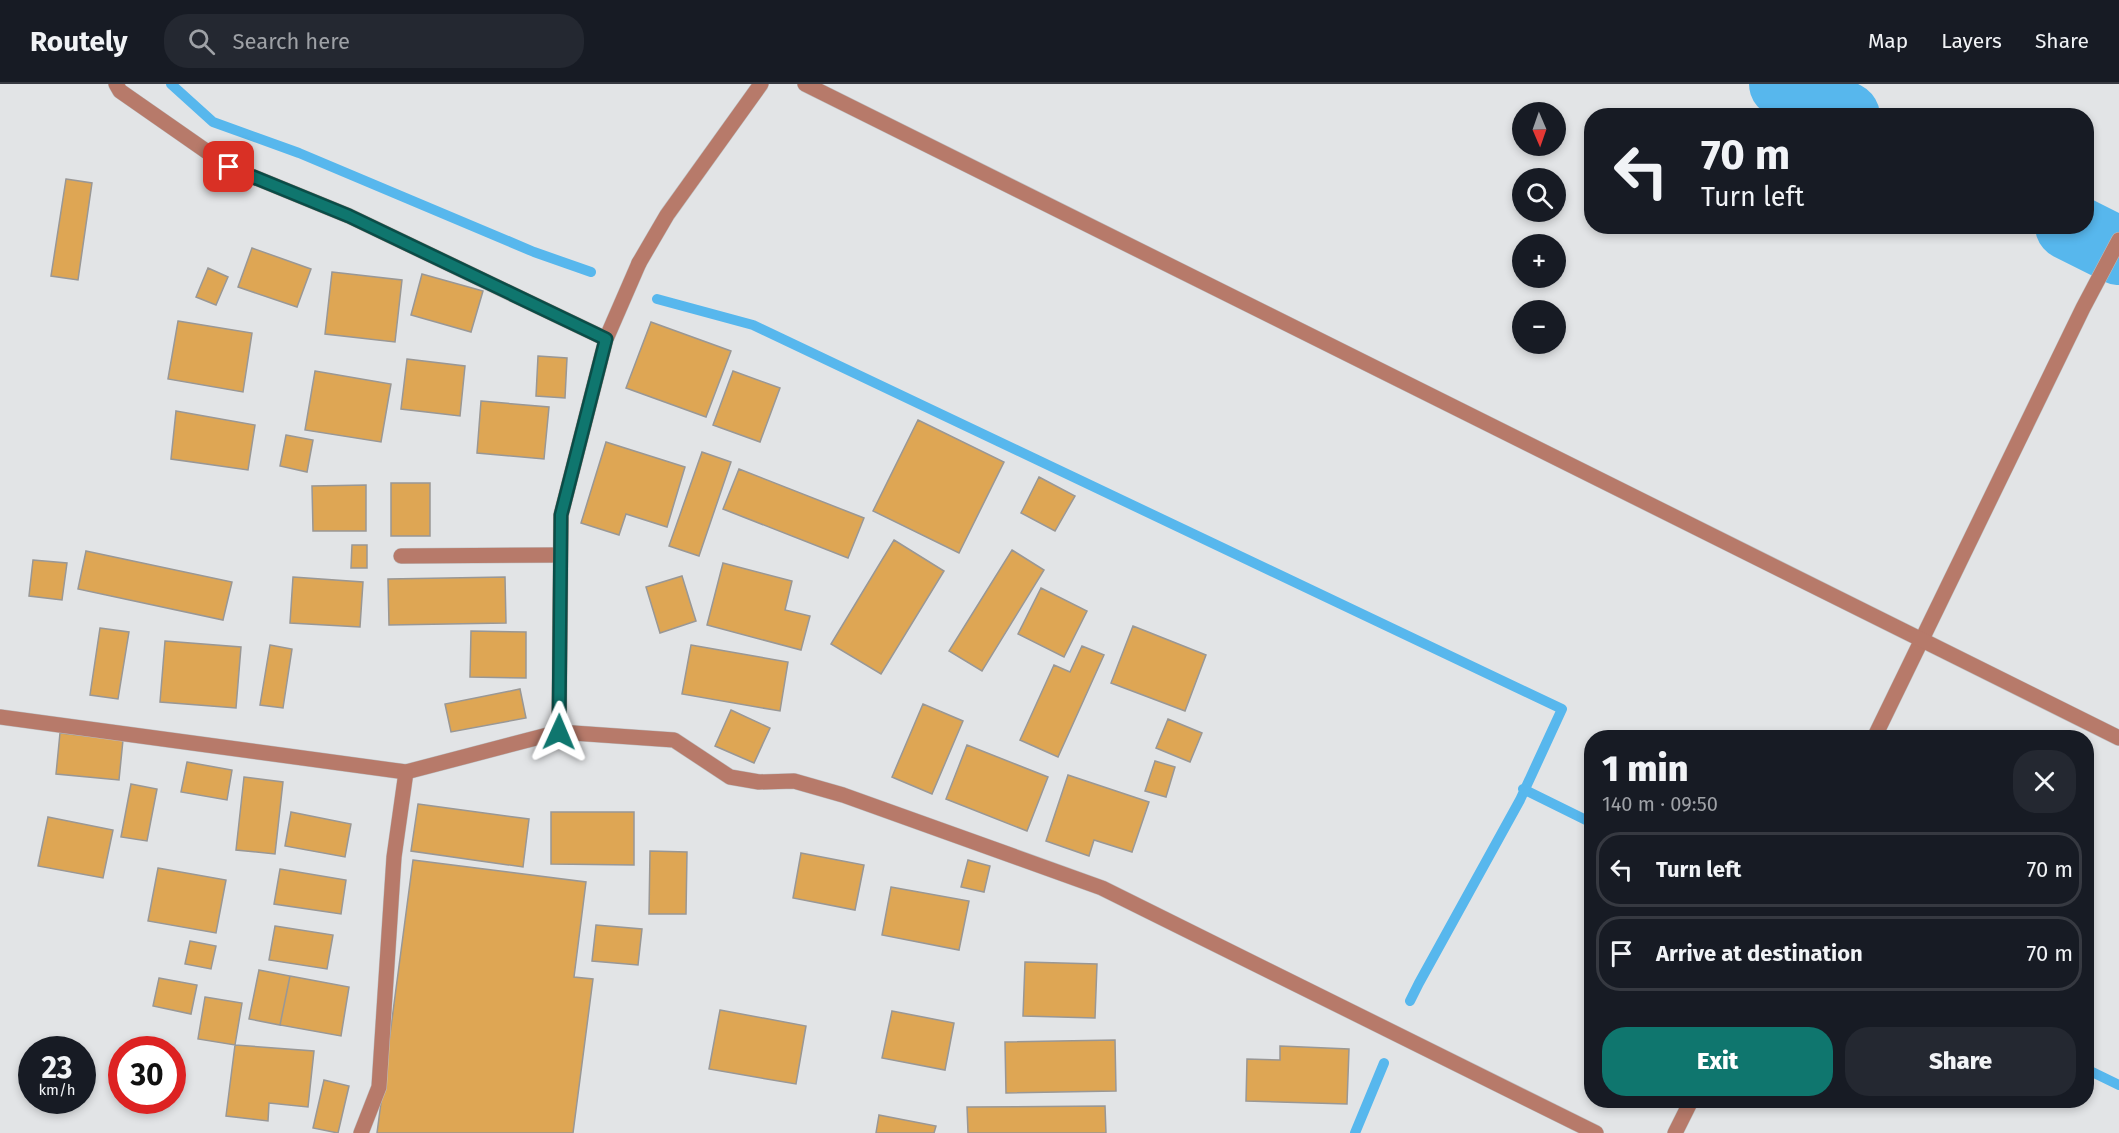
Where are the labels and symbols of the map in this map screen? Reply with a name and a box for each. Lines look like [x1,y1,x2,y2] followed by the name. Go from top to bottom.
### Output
[1512,102,1566,156] north arrow
[203,141,254,192] pin
[527,700,591,764] position arrow
[108,1036,186,1114] speed limit sign: 30

